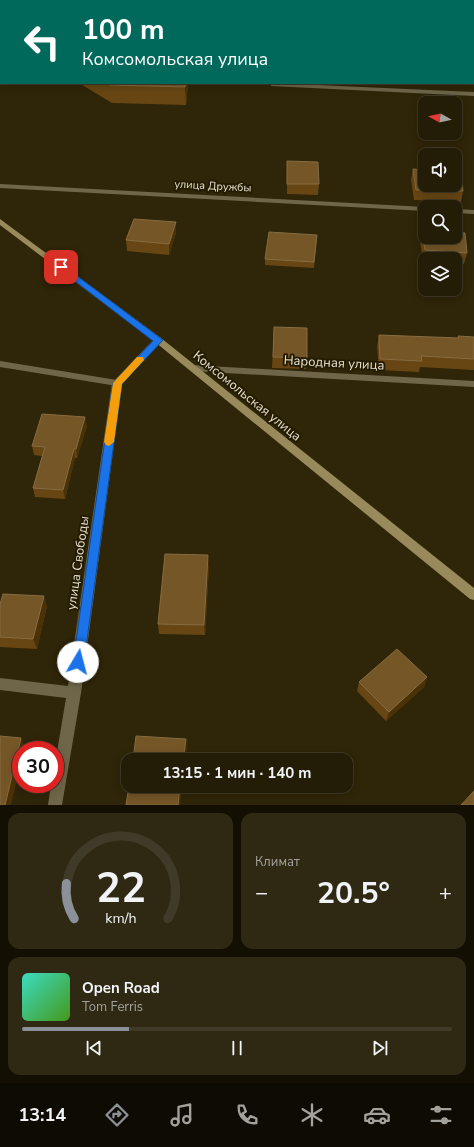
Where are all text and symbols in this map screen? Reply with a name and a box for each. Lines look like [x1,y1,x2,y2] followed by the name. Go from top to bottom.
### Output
[82,11,165,49] text: 100 m
[16,16,68,68] icon: left
[82,47,268,71] text: Комсомольская улица
[418,96,462,140] north arrow
[418,96,462,296] map controls
[418,148,462,192] button: sound
[174,176,252,196] street label: улица Дружбы
[418,200,462,244] button: search
[44,250,78,284] pin
[418,252,462,296] button: layers
[50,256,72,278] icon: arrive
[189,347,305,445] street label: Комсомольская улица
[283,351,385,375] street label: Народная улица
[62,515,94,611] street label: улица Свободы
[57,641,99,683] position arrow
[12,741,64,793] speed limit sign: 30
[162,763,312,783] text: 13:15 · 1 мин · 140 m
[255,853,300,871] text: Климат
[96,860,145,917] text: 22
[317,873,390,914] text: 20.5°
[255,878,268,908] text: −
[439,878,452,908] text: +
[105,909,136,928] text: km/h
[82,978,160,998] text: Open Road
[82,998,143,1016] text: Tom Ferris
[83,1037,105,1059] icon: previous
[226,1037,248,1059] icon: pause
[369,1037,391,1059] icon: next
[103,1101,131,1129] icon: directions
[168,1101,196,1129] icon: music
[233,1101,261,1129] icon: phone
[298,1101,326,1129] icon: climate
[363,1101,391,1129] icon: car
[427,1101,455,1129] icon: filters
[18,1103,66,1127] text: 13:14

